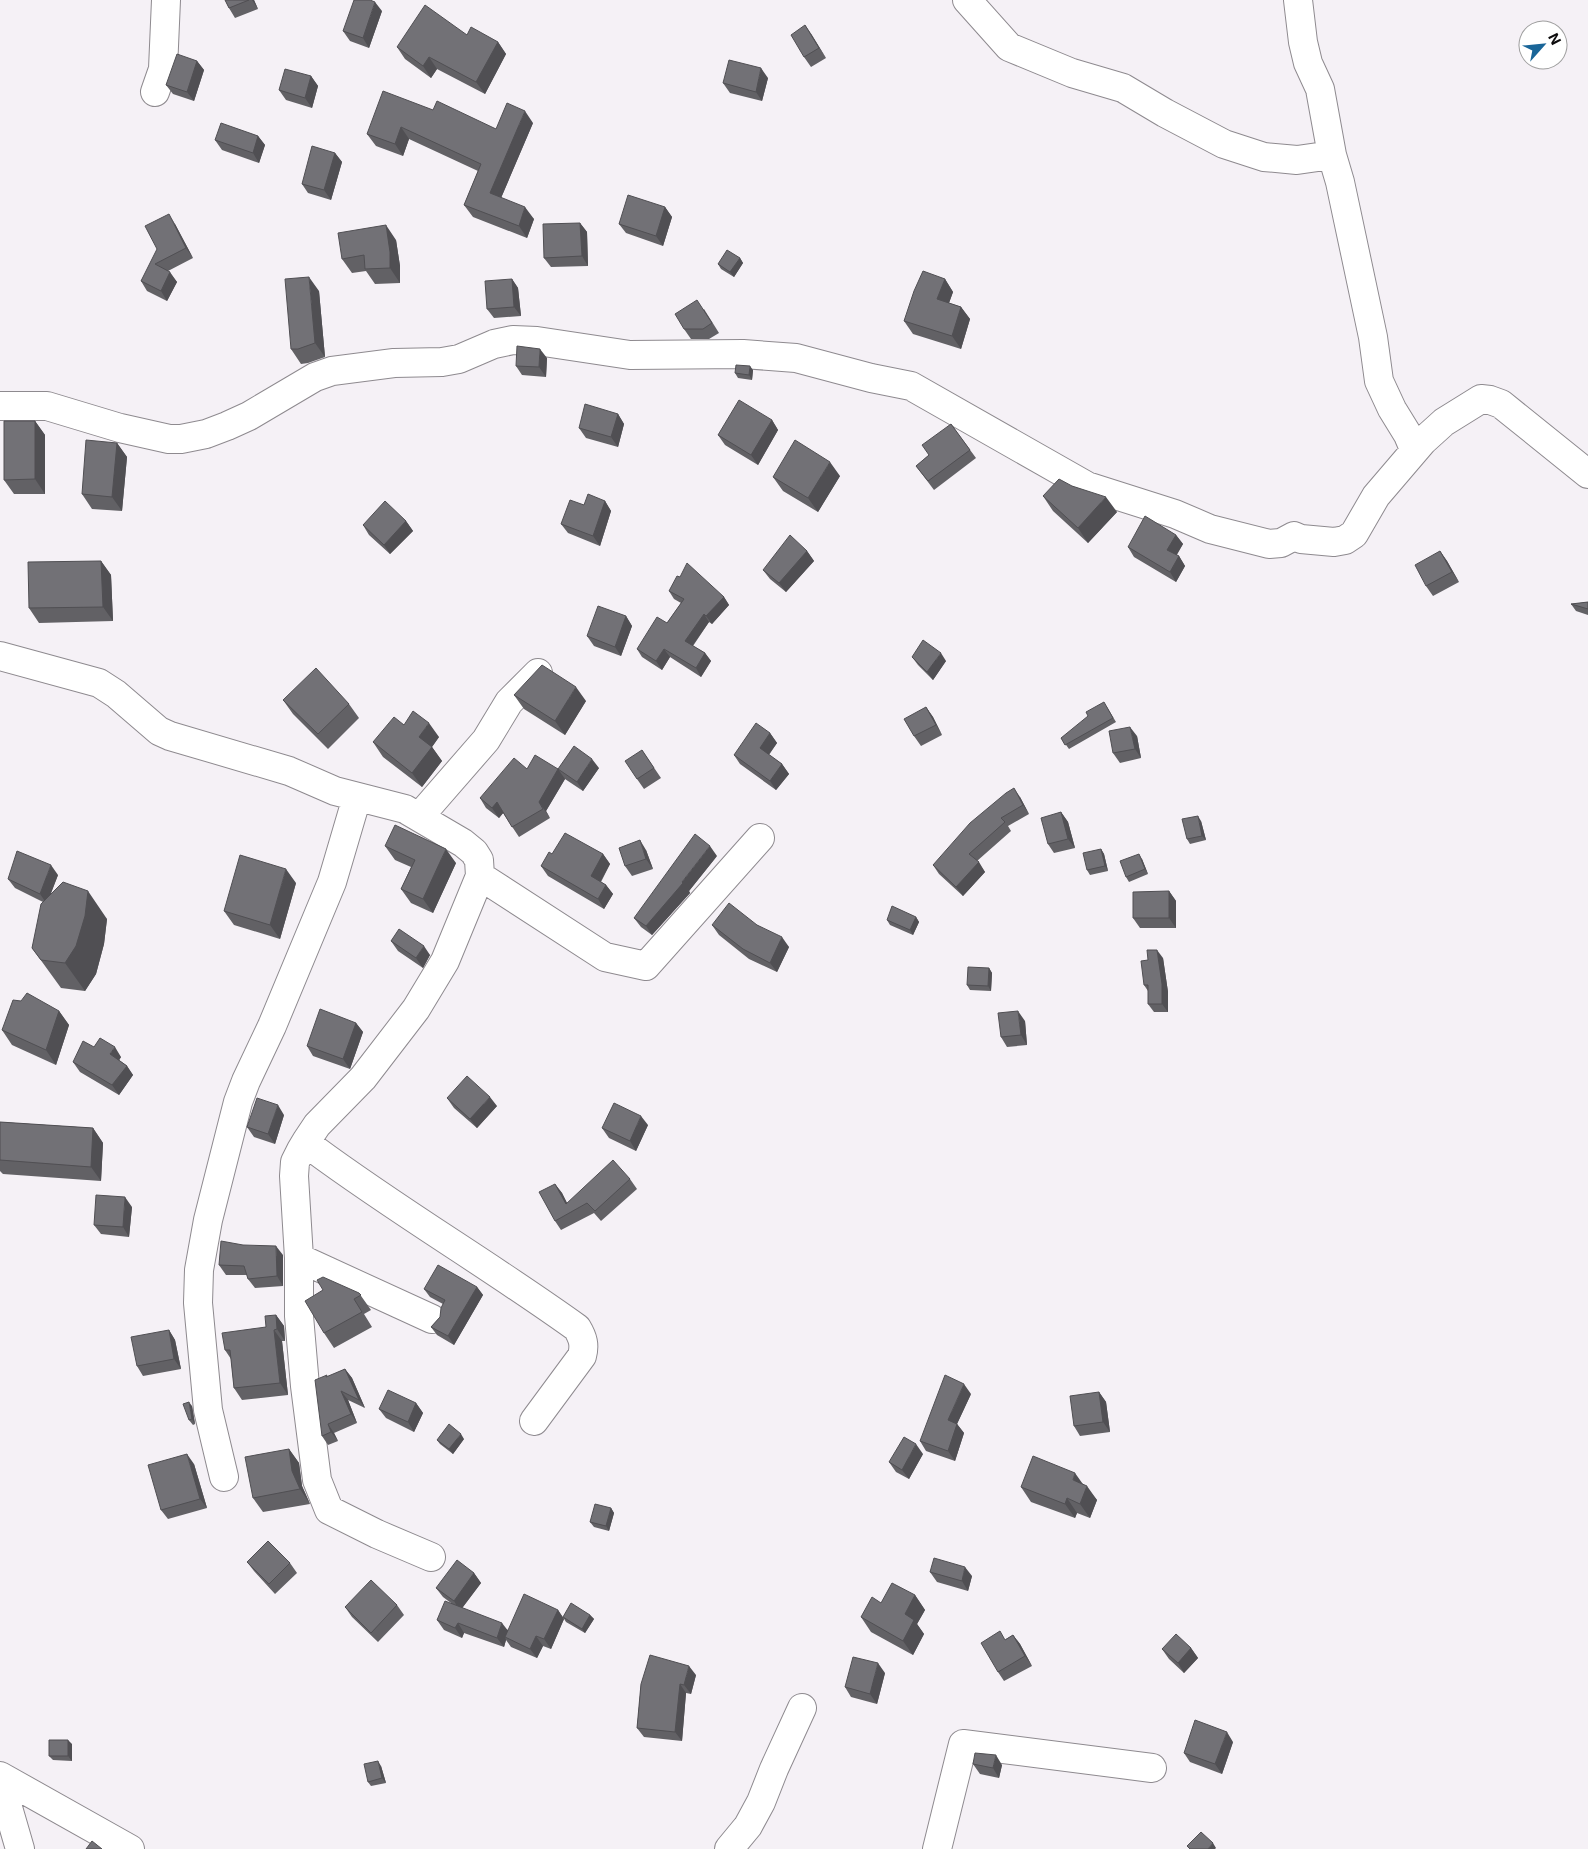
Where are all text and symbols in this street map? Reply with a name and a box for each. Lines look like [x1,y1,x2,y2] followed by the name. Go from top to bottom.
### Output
[1518,20,1568,70] north arrow
[1545,30,1565,47] text: N

